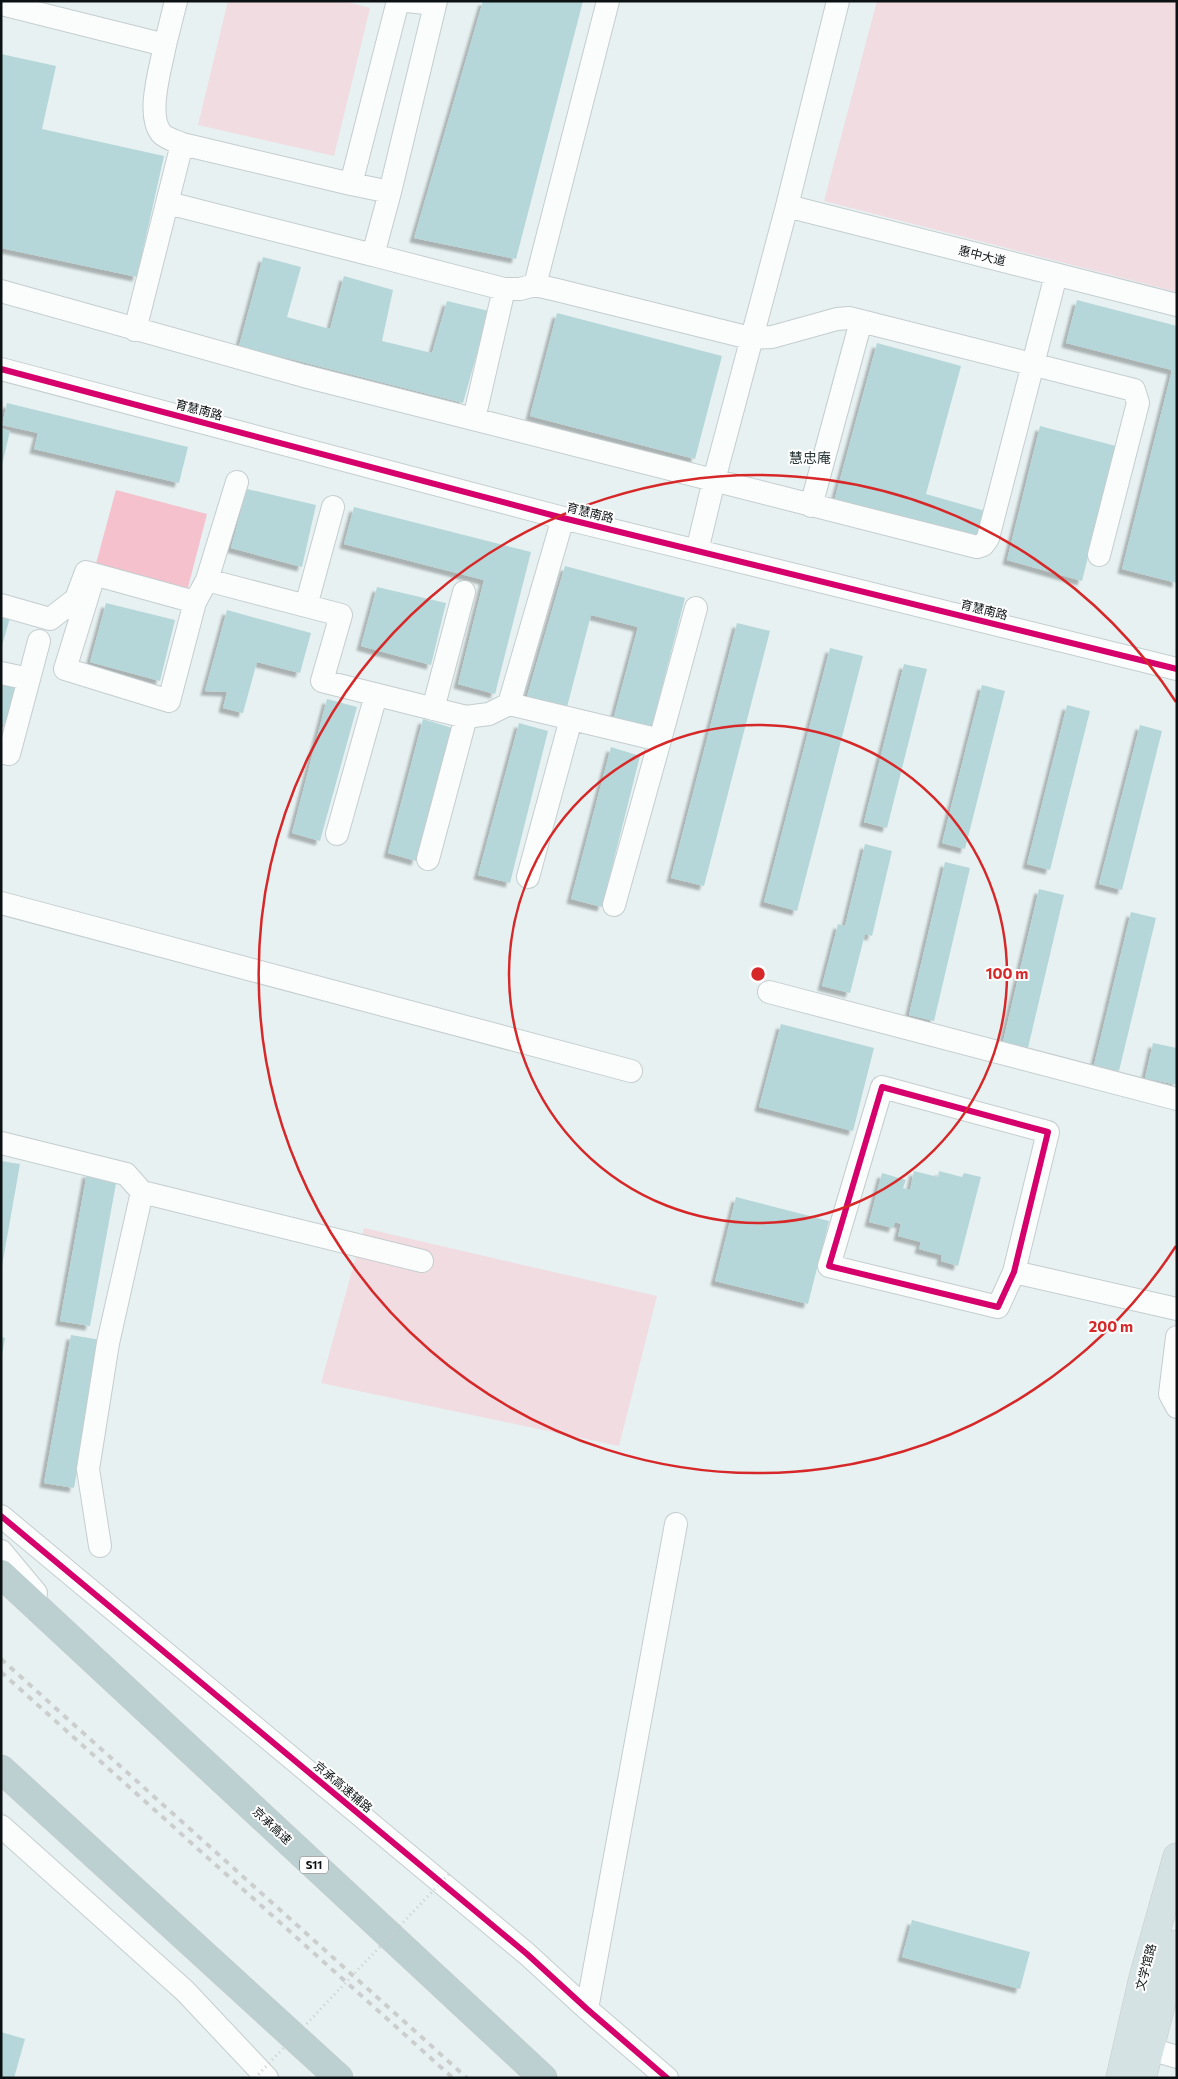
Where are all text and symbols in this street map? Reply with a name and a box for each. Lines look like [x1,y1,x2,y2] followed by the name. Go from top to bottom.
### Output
[957,242,1007,268] street label: 惠中大道
[174,396,224,422] street label: 育慧南路
[789,449,831,466] district label: 慧忠庵
[565,499,615,525] street label: 育慧南路
[959,596,1009,622] street label: 育慧南路
[986,964,1028,982] text: 100 m
[749,965,767,983] centre of rings
[1089,1317,1133,1335] text: 200 m
[312,1758,376,1815] street label: 京承高速辅路
[250,1804,295,1847] street label: 京承高速
[300,1856,328,1874] road number: S11
[1132,1942,1158,1992] street label: 文学馆路

